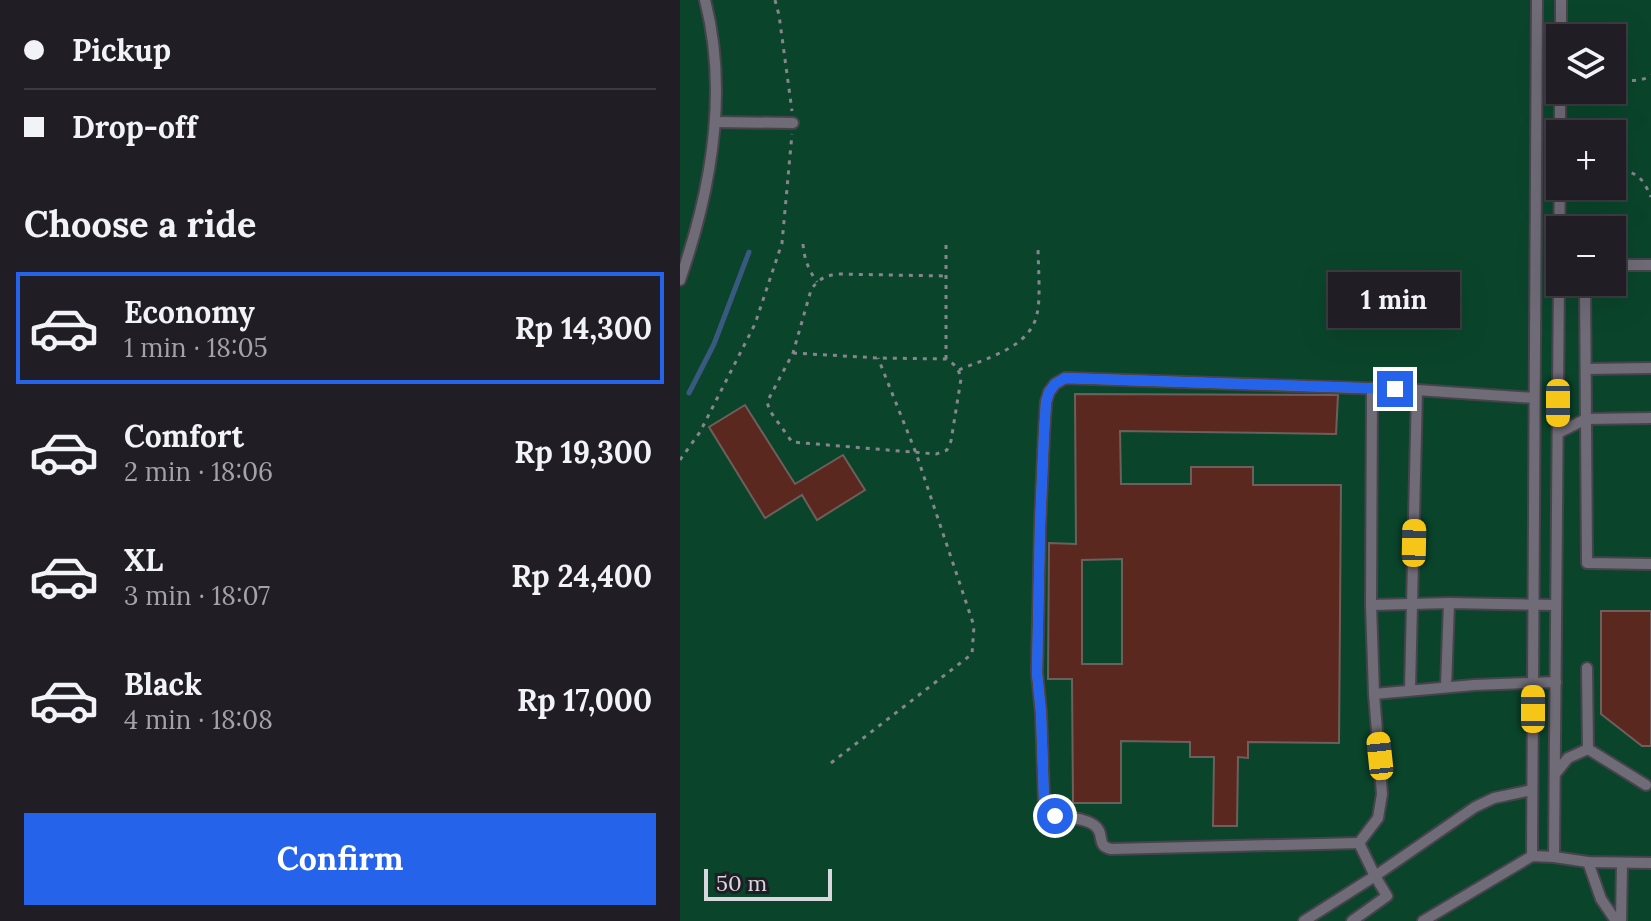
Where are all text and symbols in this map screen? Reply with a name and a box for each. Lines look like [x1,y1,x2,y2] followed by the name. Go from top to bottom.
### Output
[1546,24,1626,296] map controls
[1546,24,1626,104] button: layers
[72,31,171,69] text: Pickup
[72,108,197,146] text: Drop-off
[1546,120,1626,200] button: +
[24,201,256,247] text: Choose a ride
[1546,216,1626,296] button: −
[1329,273,1461,329] callout: 1 min
[1361,283,1427,316] text: 1 min
[28,292,100,364] icon: car
[124,293,255,331] text: Economy
[515,309,652,347] text: Rp 14,300
[124,331,268,364] text: 1 min · 18:05
[1377,371,1413,407] route end
[1546,379,1570,427] car
[28,416,100,488] icon: car
[124,417,244,455] text: Comfort
[514,433,652,471] text: Rp 19,300
[124,455,273,488] text: 2 min · 18:06
[1402,519,1426,567] car
[28,540,100,612] icon: car
[124,541,163,579] text: XL
[511,557,652,595] text: Rp 24,400
[124,579,270,612] text: 3 min · 18:07
[28,664,100,736] icon: car
[124,665,202,703] text: Black
[517,681,652,719] text: Rp 17,000
[1521,685,1545,733] car
[124,703,273,736] text: 4 min · 18:08
[1366,731,1394,781] car
[1037,798,1073,834] route start
[24,813,656,905] button: Confirm
[704,865,832,901] scale bar
[716,869,767,897] text: 50 m

